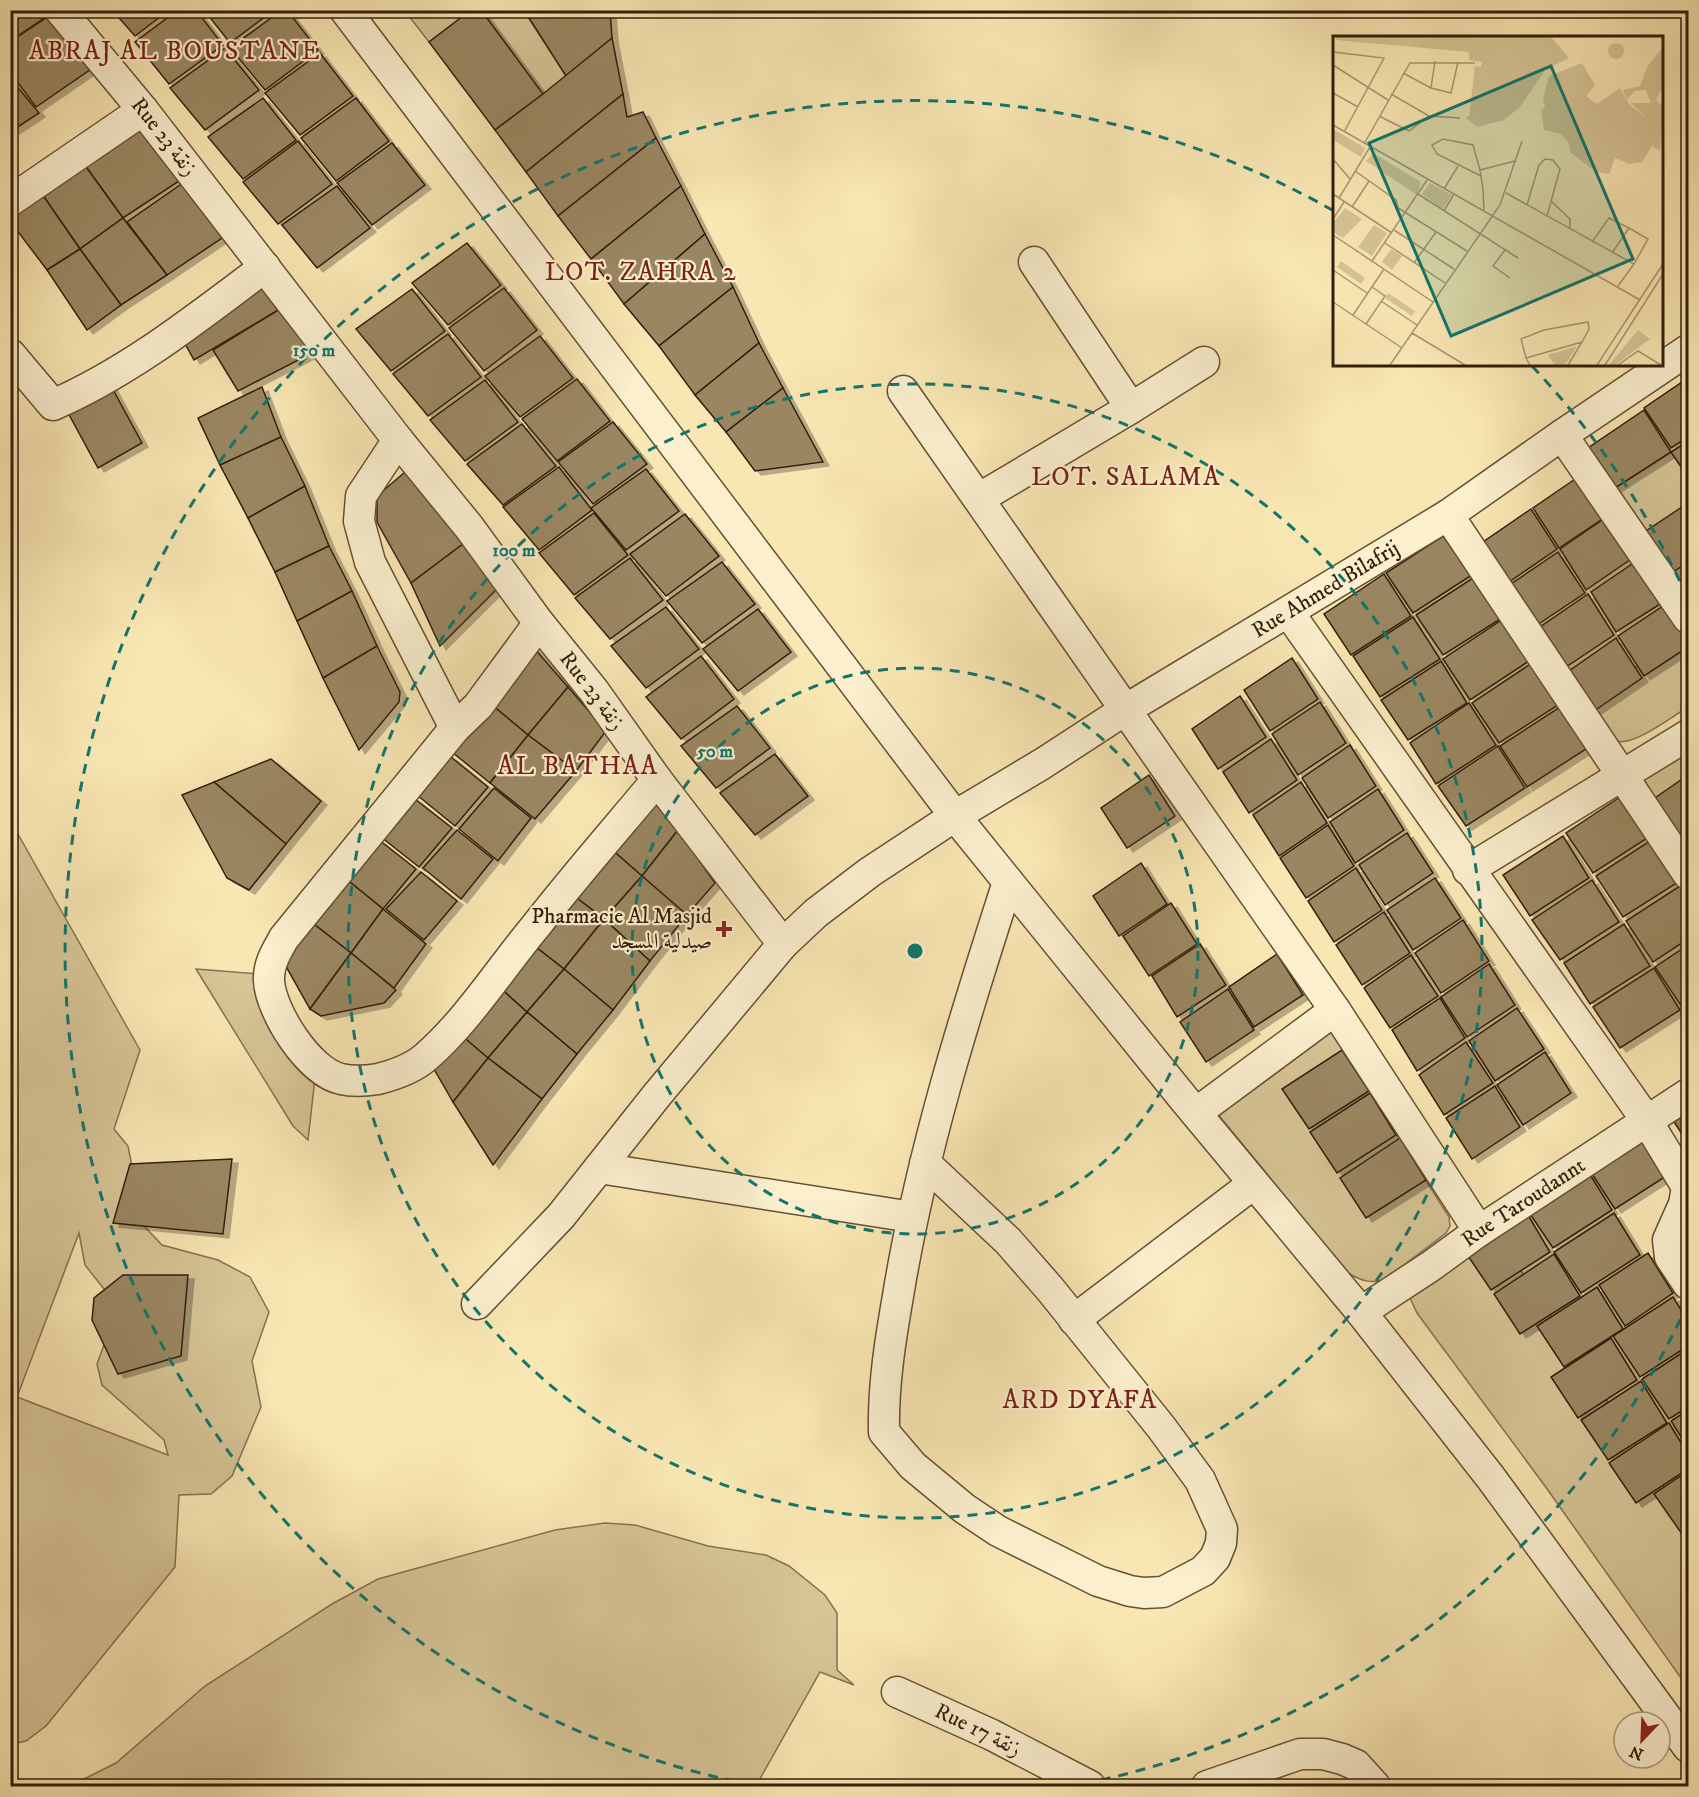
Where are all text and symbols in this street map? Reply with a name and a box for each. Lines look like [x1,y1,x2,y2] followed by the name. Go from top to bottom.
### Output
[29,35,321,68] district label: ABRAJ AL BOUSTANE
[1333,36,1663,366] inset map
[125,92,203,182] street label: Rue 23 زنقة
[545,256,737,289] district label: LOT. ZAHRA 2
[293,340,336,362] text: 150 m
[1031,461,1221,494] district label: LOT. SALAMA
[1247,534,1404,644] street label: Rue Ahmed Bilafrij
[492,540,536,562] text: 100 m
[553,646,631,736] street label: Rue 23 زنقة
[696,741,733,763] text: 50 m
[497,750,659,783] district label: AL BATHAA
[531,903,712,955] place label: Pharmacie Al Masjid صيدلية المسجد
[717,922,731,936] marker: Pharmacie Al Masjid صيدلية المسجد
[905,941,925,961] centre of rings
[1456,1152,1590,1253] street label: Rue Taroudannt
[1002,1384,1158,1417] district label: ARD DYAFA
[930,1697,1026,1763] street label: Rue 17 زنقة
[1612,1710,1672,1770] north arrow
[1627,1741,1646,1765] text: N

